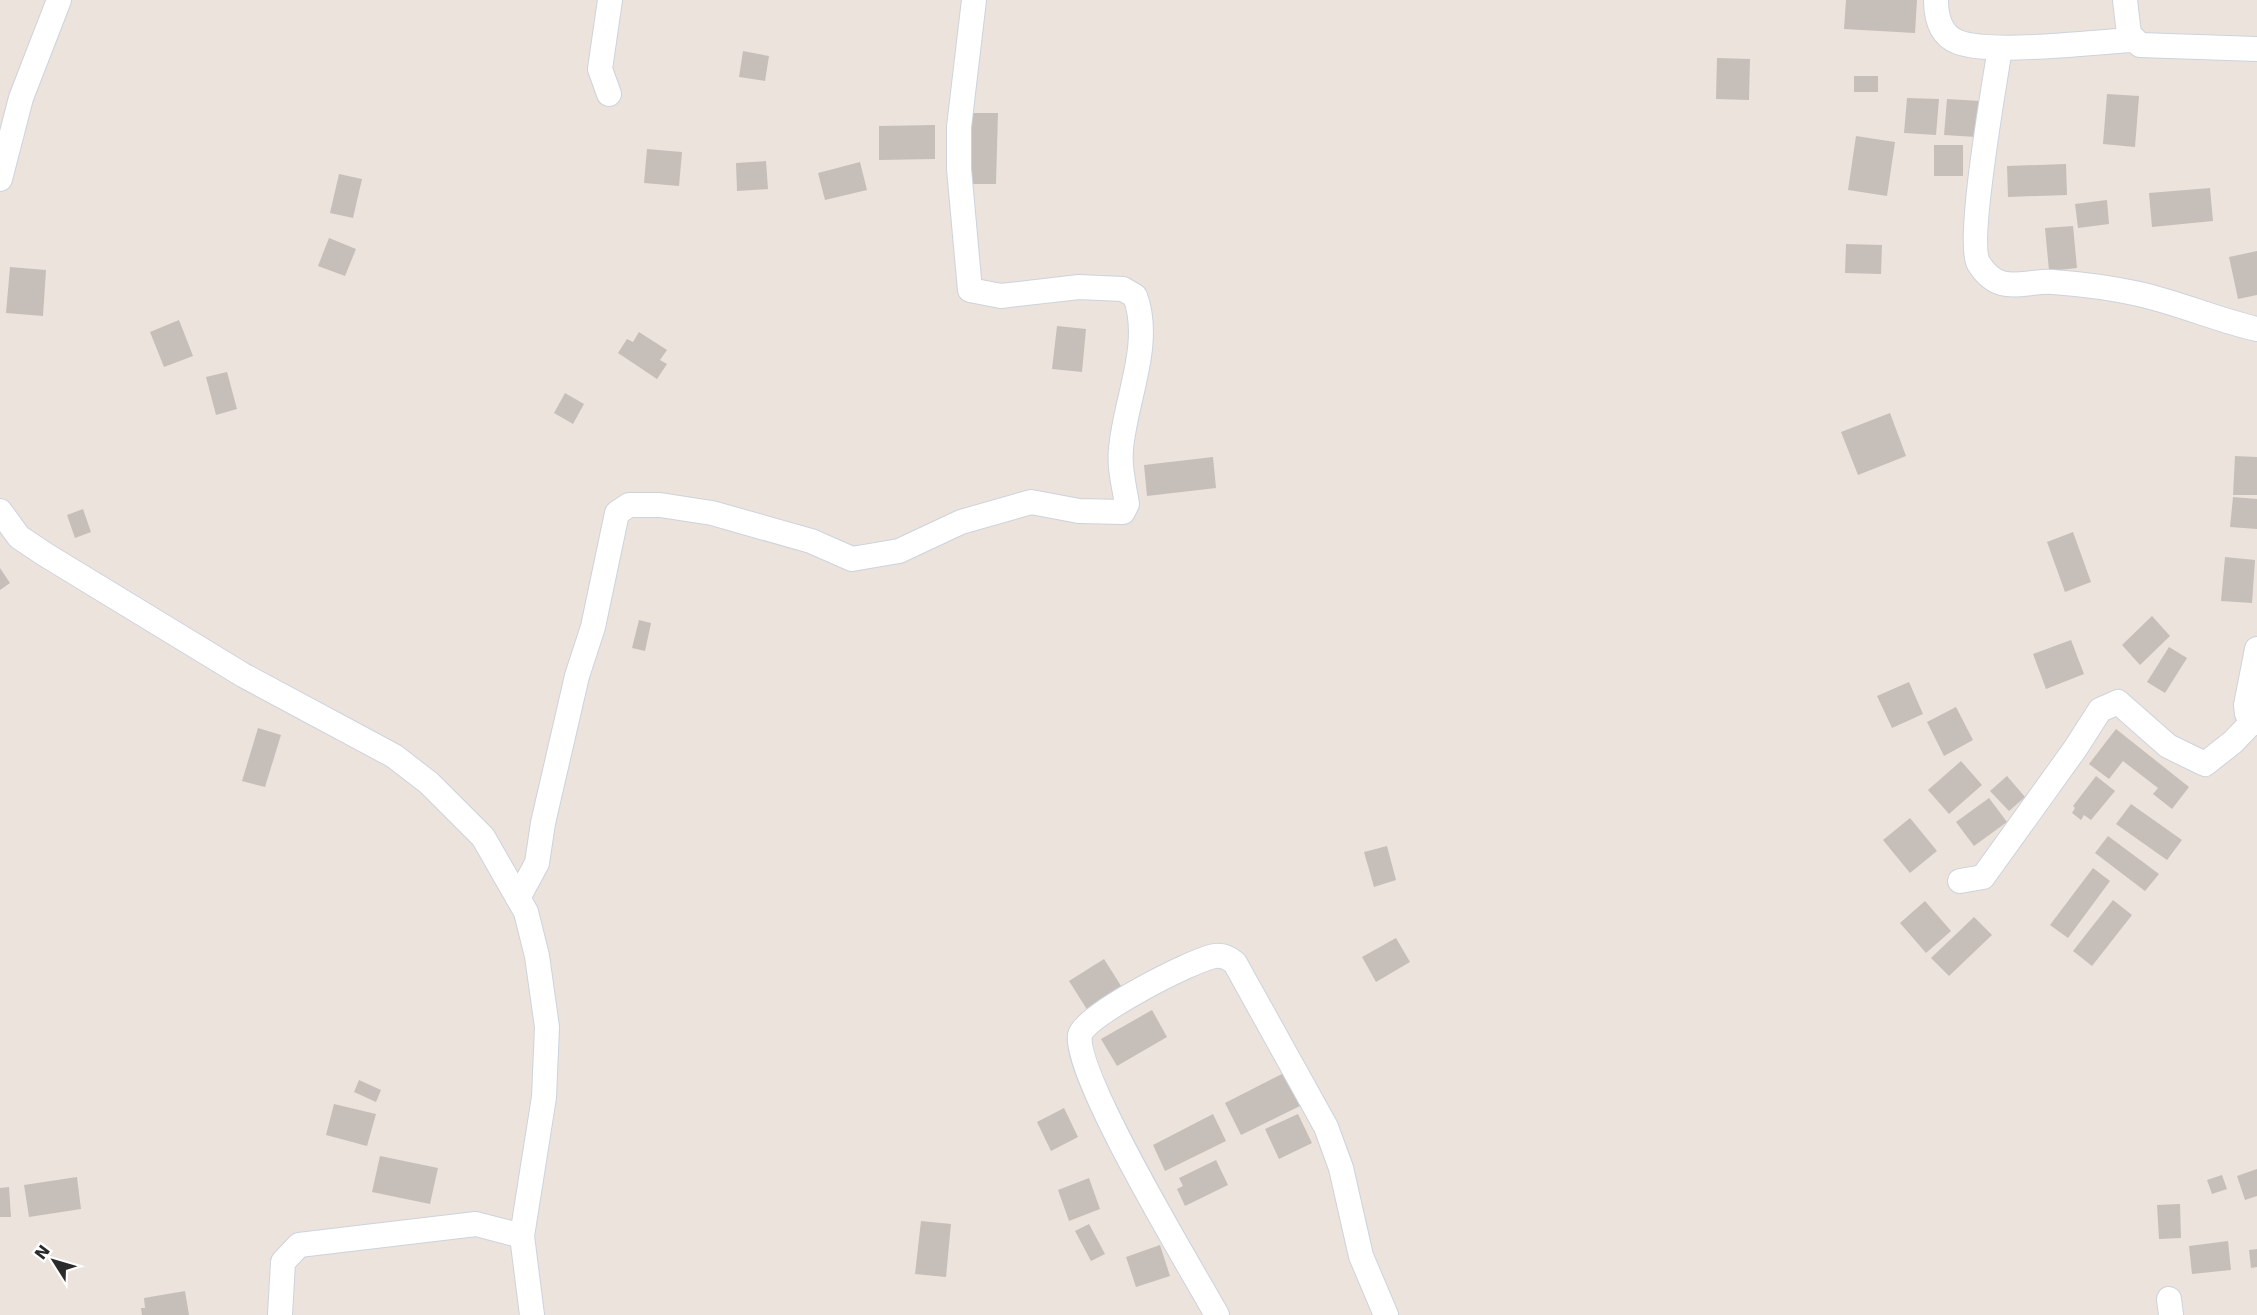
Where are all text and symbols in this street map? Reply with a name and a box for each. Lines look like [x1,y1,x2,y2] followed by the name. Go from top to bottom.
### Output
[24,1231,84,1291] north arrow
[31,1241,54,1263] text: N

